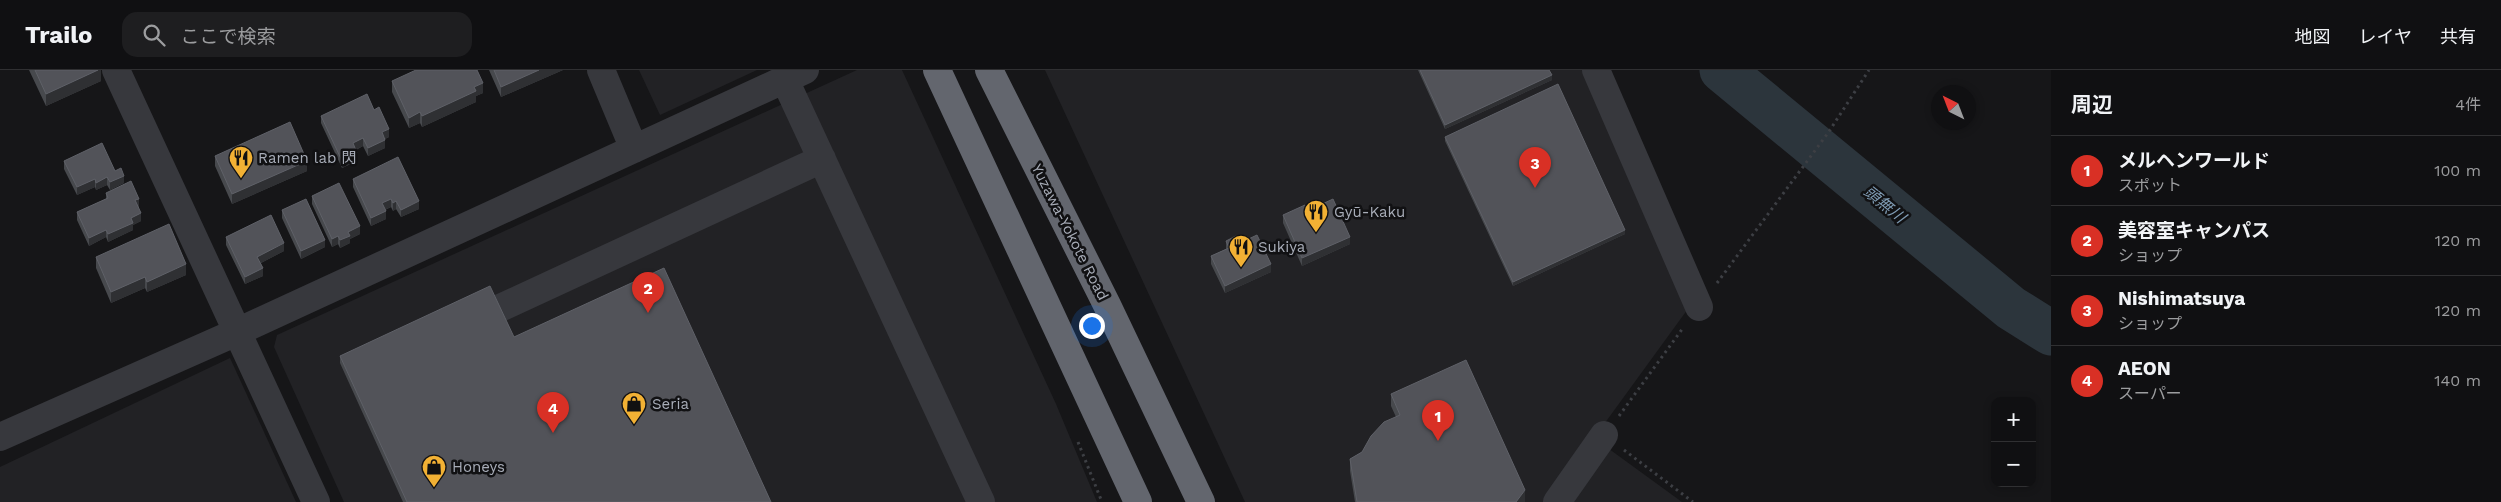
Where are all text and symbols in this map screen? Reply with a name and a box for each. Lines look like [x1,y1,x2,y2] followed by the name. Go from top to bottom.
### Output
[122,12,472,57] search box
[25,21,92,49] text: Trailo
[140,21,168,49] icon: search
[180,25,275,48] text: ここで検索
[2295,26,2331,47] text: 地図
[2359,26,2412,47] text: レイヤ
[2440,26,2476,47] text: 共有
[1931,85,1976,130] north arrow
[2071,92,2113,117] text: 周辺
[2455,95,2481,114] text: 4件
[228,145,254,179] restaurant icon: Ramen lab 閃
[1519,147,1551,188] pin: 3
[258,149,356,167] place label: Ramen lab 閃
[2118,149,2270,172] text: メルヘンワールド
[1028,161,1112,303] street label: Yuzawa-Yokote Road
[2084,161,2090,180] text: 1
[2434,161,2481,180] text: 100 m
[2118,176,2182,195] text: スポット
[1860,182,1911,228] water label: 頭無川
[1303,199,1329,233] restaurant icon: Gyū-Kaku
[1334,203,1405,221] place label: Gyū-Kaku
[2118,219,2270,242] text: 美容室キャンパス
[2082,231,2092,250] text: 2
[2435,231,2481,250] text: 120 m
[1228,234,1254,268] restaurant icon: Sukiya
[1258,238,1306,256] place label: Sukiya
[2118,246,2182,265] text: ショップ
[632,272,664,313] pin: 2
[2118,287,2245,310] text: Nishimatsuya
[2082,301,2092,320] text: 3
[2435,301,2481,320] text: 120 m
[1079,313,1105,339] your location
[2118,314,2182,333] text: ショップ
[2118,357,2171,380] text: AEON
[2082,371,2092,390] text: 4
[2434,371,2481,390] text: 140 m
[2118,384,2182,403] text: スーパー
[621,391,647,425] shop icon: Seria
[537,392,569,433] pin: 4
[652,395,689,413] place label: Seria
[1991,397,2036,487] map controls
[1991,397,2036,442] button: +
[1422,400,1454,441] pin: 1
[1991,442,2036,487] button: −
[421,454,447,488] shop icon: Honeys
[452,458,505,476] place label: Honeys

